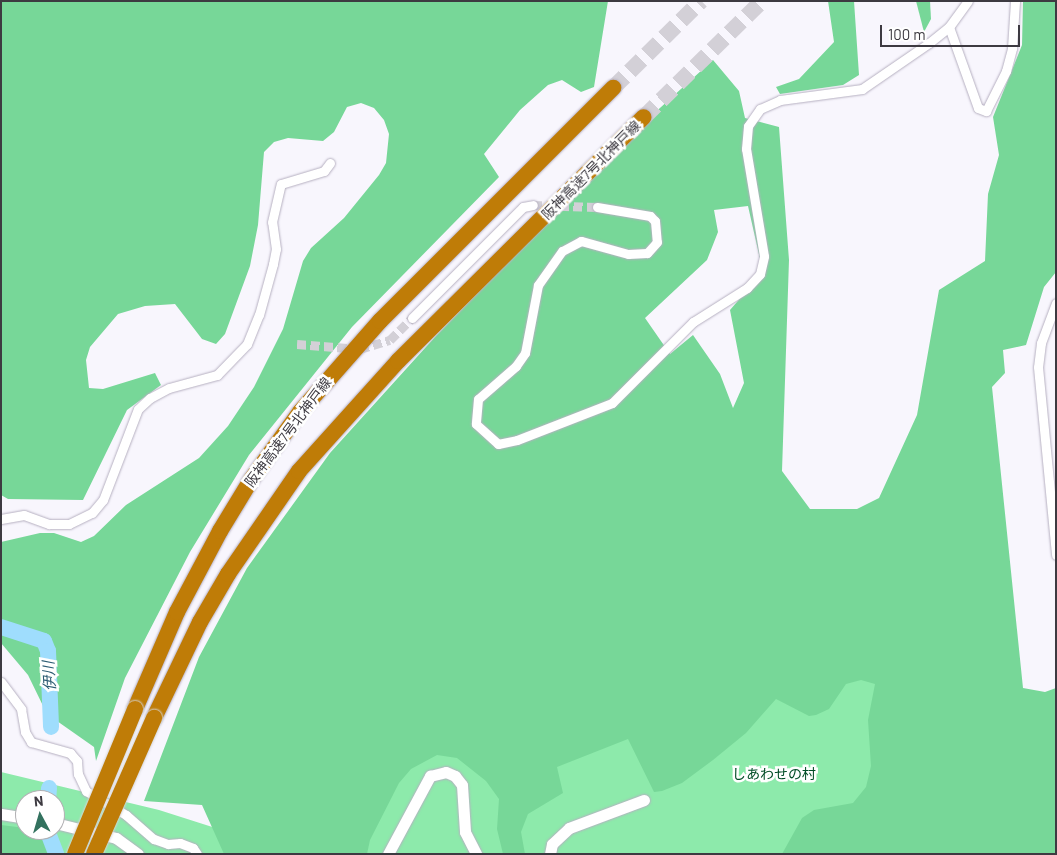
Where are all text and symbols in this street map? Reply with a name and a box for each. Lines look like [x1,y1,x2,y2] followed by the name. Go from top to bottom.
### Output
[882,15,1022,47] scale bar
[888,25,926,43] text: 100 m
[538,117,644,223] street label: 阪神高速7号北神戸線
[241,374,335,490] street label: 阪神高速7号北神戸線
[39,661,59,691] water label: 伊川
[732,766,816,782] park label: しあわせの村
[15,790,65,840] north arrow
[33,792,44,810] text: N

